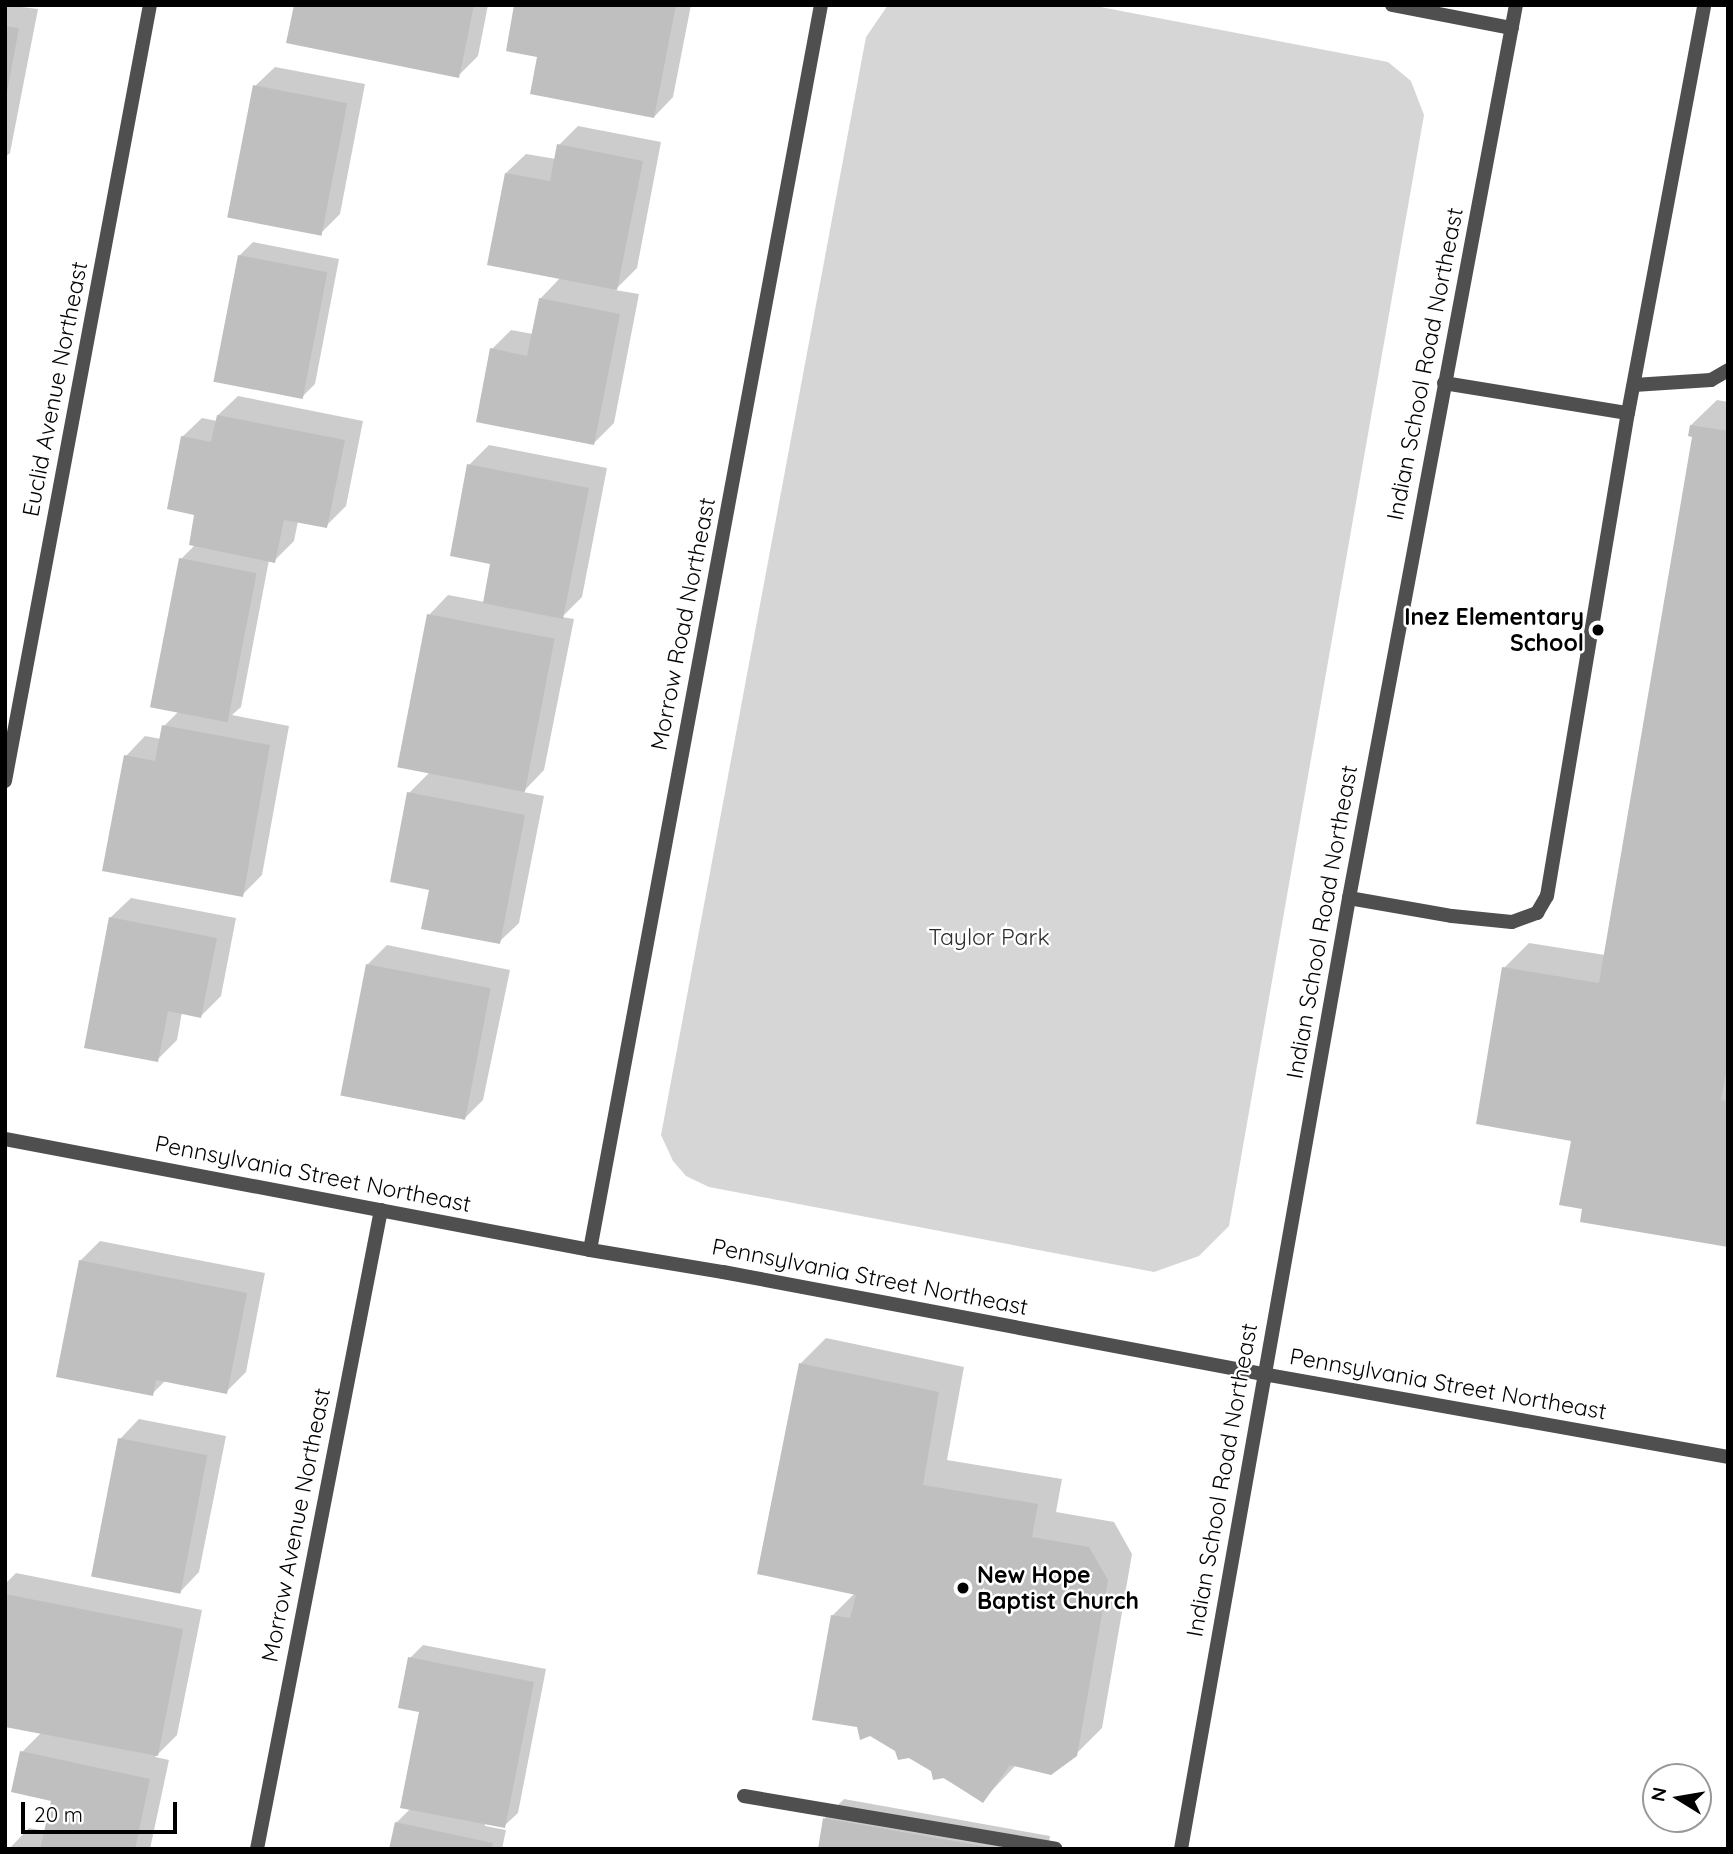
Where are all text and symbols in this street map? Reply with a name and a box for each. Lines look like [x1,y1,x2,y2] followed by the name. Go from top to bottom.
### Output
[1381,205,1469,523] street label: Indian School Road Northeast
[17,259,93,519] street label: Euclid Avenue Northeast
[645,495,721,753] street label: Morrow Road Northeast
[1404,603,1584,657] place label: Inez Elementary School
[1590,622,1606,638] marker: Inez Elementary School
[1281,763,1363,1081] street label: Indian School Road Northeast
[928,923,1050,951] park label: Taylor Park
[153,1130,473,1218] street label: Pennsylvania Street Northeast
[710,1233,1030,1321] street label: Pennsylvania Street Northeast
[1181,1321,1263,1639] street label: Indian School Road Northeast
[1287,1343,1609,1425] street label: Pennsylvania Street Northeast
[256,1386,336,1664] street label: Morrow Avenue Northeast
[977,1561,1139,1615] place label: New Hope Baptist Church
[955,1580,971,1596] marker: New Hope Baptist Church
[1642,1763,1712,1833] north arrow
[1645,1785,1671,1804] text: N
[24,1787,180,1831] scale bar
[34,1801,83,1827] text: 20 m

